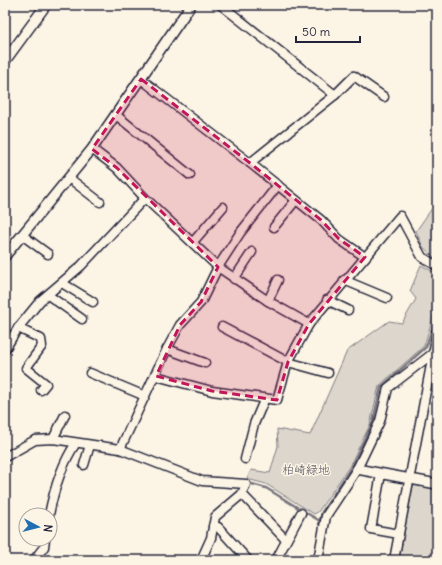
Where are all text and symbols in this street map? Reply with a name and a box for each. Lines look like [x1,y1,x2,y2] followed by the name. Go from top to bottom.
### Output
[296,18,360,44] scale bar
[302,24,331,39] text: 50 m
[282,462,330,477] park label: 柏崎緑地
[18,507,58,547] north arrow
[41,524,55,533] text: N

